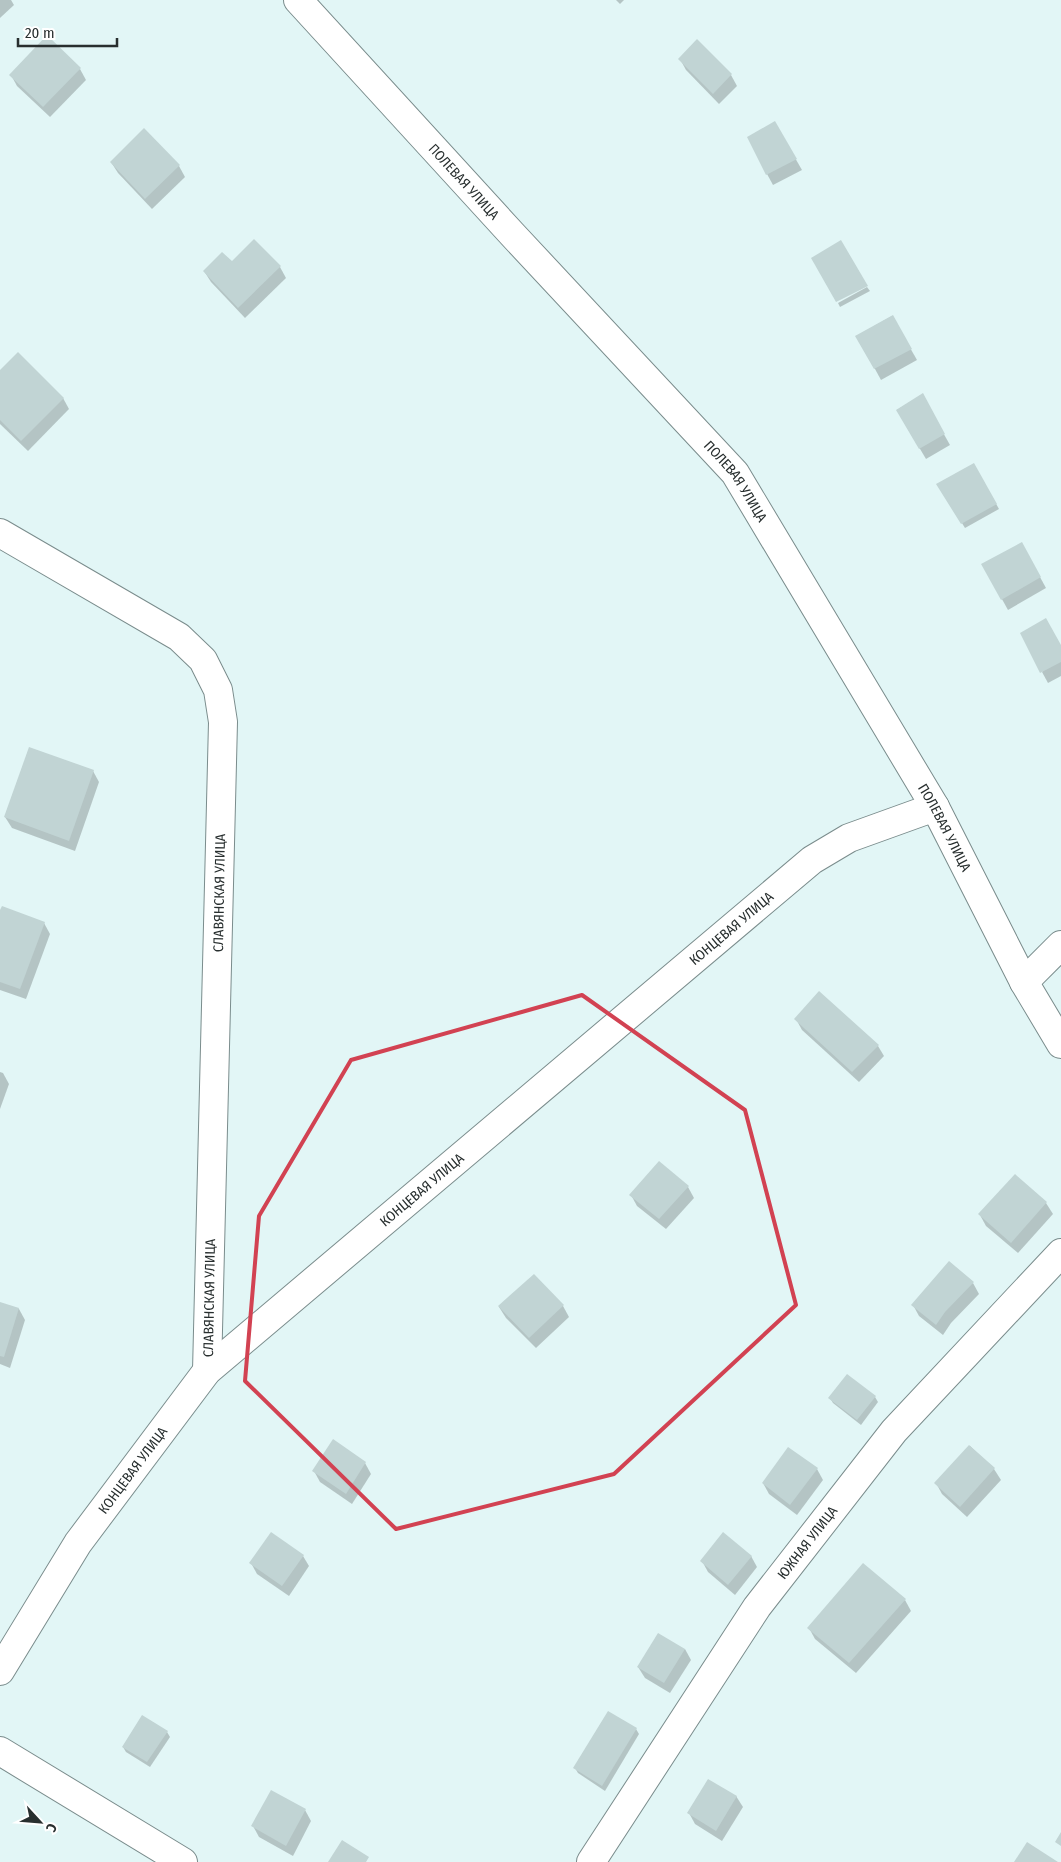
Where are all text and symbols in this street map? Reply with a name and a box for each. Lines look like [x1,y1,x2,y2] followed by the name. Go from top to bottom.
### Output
[18,15,116,47] scale bar
[25,24,55,42] text: 20 m
[425,140,503,224] street label: ПОЛЕВАЯ УЛИЦА
[700,437,771,526] street label: ПОЛЕВАЯ УЛИЦА
[914,781,975,875] street label: ПОЛЕВАЯ УЛИЦА
[210,833,229,952] street label: СЛАВЯНСКАЯ УЛИЦА
[686,888,777,969] street label: КОНЦЕВАЯ УЛИЦА
[377,1149,468,1230] street label: КОНЦЕВАЯ УЛИЦА
[200,1238,219,1357] street label: СЛАВЯНСКАЯ УЛИЦА
[95,1423,172,1517] street label: КОНЦЕВАЯ УЛИЦА
[774,1503,842,1583] street label: ЮЖНАЯ УЛИЦА
[15,1797,65,1847] north arrow
[42,1820,60,1835] text: С

